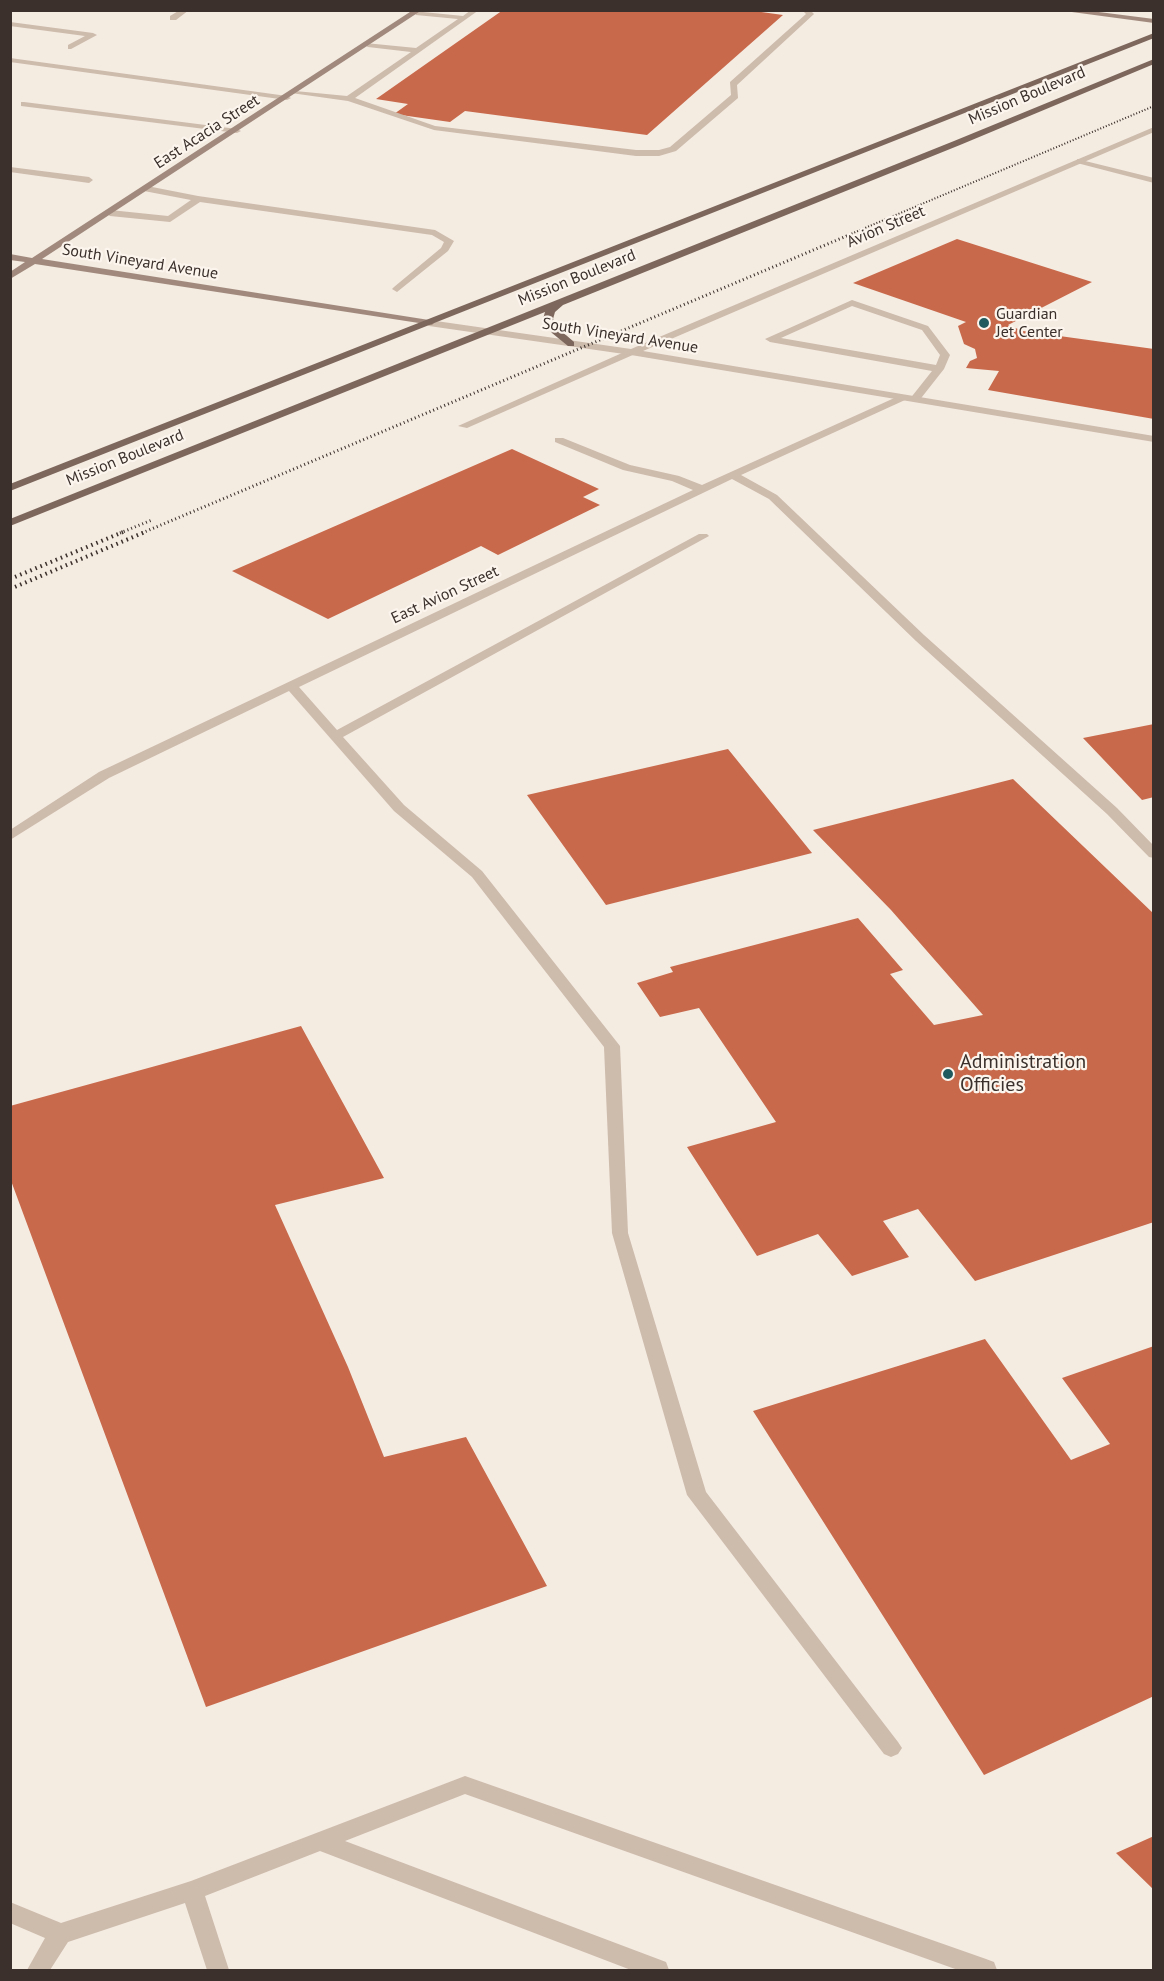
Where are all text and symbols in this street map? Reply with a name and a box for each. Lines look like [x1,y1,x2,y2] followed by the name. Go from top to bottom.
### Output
[966,63,1088,129] street label: Mission Boulevard
[151,91,263,173] street label: East Acacia Street
[844,202,928,252] street label: Avion Street
[61,240,219,284] street label: South Vineyard Avenue
[515,246,639,310] street label: Mission Boulevard
[996,304,1063,342] place label: Guardian Jet Center
[541,314,699,358] street label: South Vineyard Avenue
[977,316,991,330] marker: Guardian Jet Center
[63,426,187,490] street label: Mission Boulevard
[388,562,502,628] street label: East Avion Street
[960,1050,1086,1097] place label: Administration Officies
[941,1067,955,1081] marker: Administration Officies

